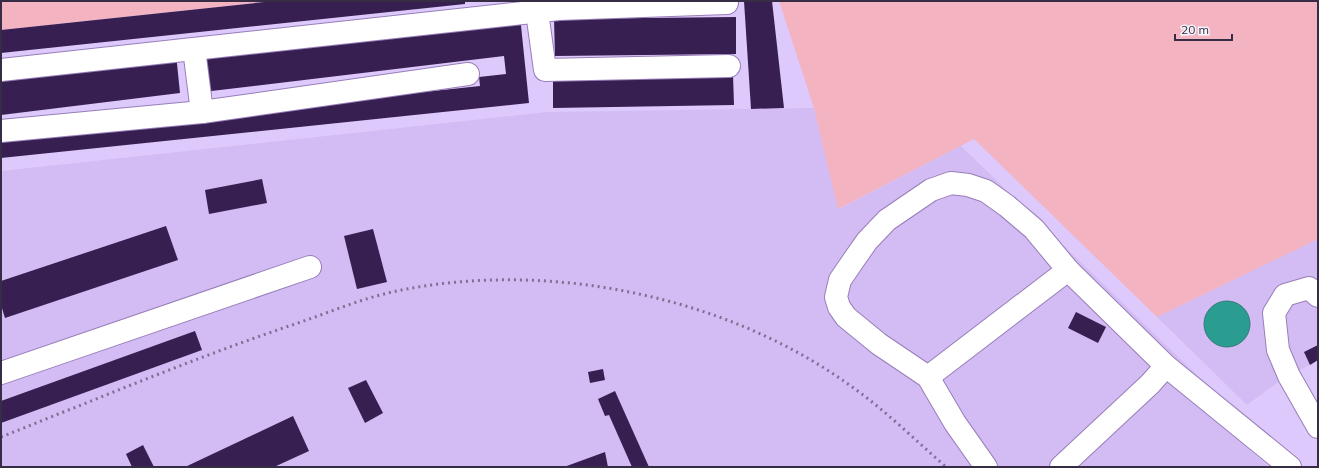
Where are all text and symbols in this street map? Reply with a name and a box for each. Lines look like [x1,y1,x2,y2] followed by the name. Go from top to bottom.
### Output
[1175,16,1232,42] scale bar
[1181,22,1209,37] text: 20 m

